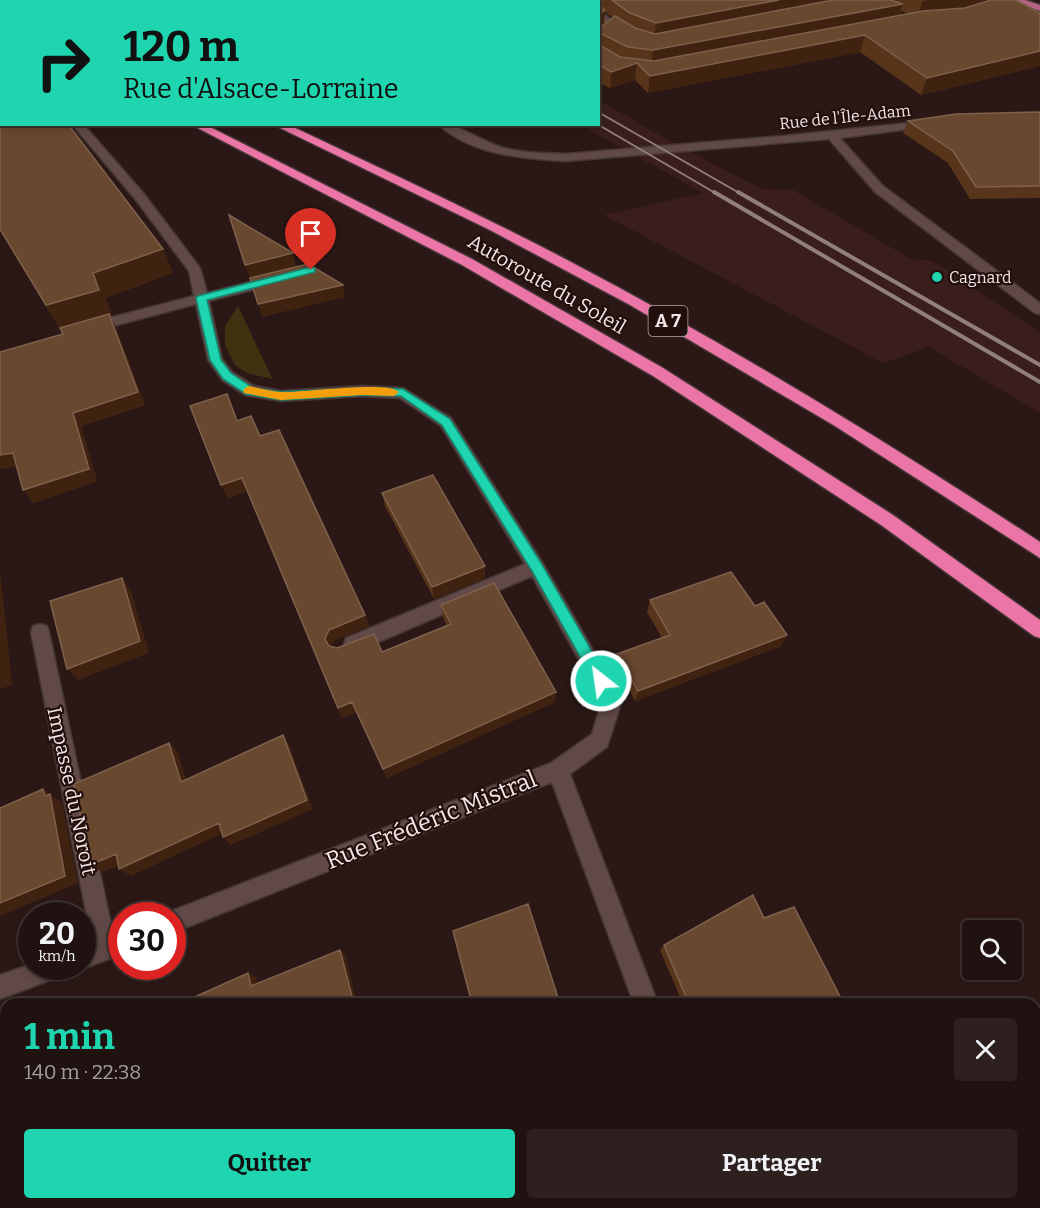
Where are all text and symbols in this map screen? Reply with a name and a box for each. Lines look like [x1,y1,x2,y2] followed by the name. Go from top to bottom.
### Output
[123,22,239,72] text: 120 m
[24,24,102,102] icon: right
[123,73,399,105] text: Rue d'Alsace-Lorraine
[778,100,912,133] street label: Rue de l'Île-Adam
[285,208,336,270] pin
[294,217,327,250] icon: arrive
[464,229,631,339] street label: Autoroute du Soleil
[949,268,1012,287] place label: Cagnard
[930,270,944,284] marker: Cagnard
[648,306,688,336] road number: A 7
[569,649,633,713] position arrow
[42,705,102,877] street label: Impasse du Noroit
[321,765,541,875] street label: Rue Frédéric Mistral
[108,902,186,980] speed limit sign: 30
[39,916,75,952] text: 20
[962,920,1022,980] map controls
[962,920,1022,980] button: search
[38,947,76,965] text: km/h
[24,1015,115,1059] text: 1 min
[954,1018,1017,1081] button: close
[24,1060,141,1084] text: 140 m · 22:38
[24,1129,515,1198] button: Quitter
[527,1129,1017,1198] button: Partager

